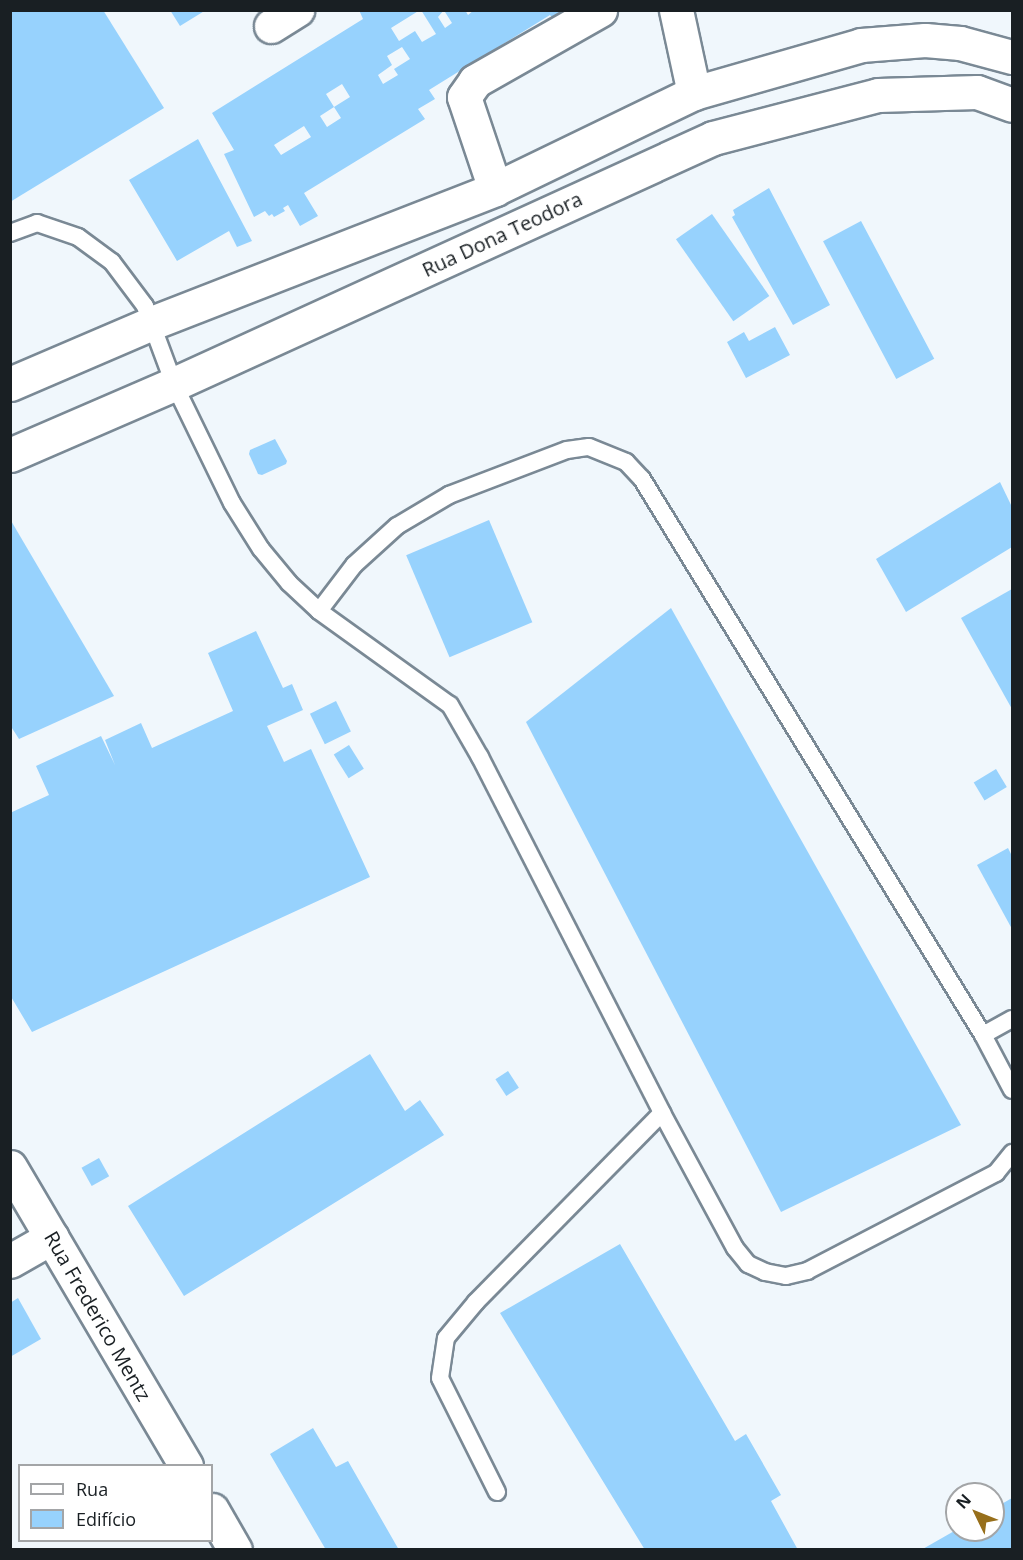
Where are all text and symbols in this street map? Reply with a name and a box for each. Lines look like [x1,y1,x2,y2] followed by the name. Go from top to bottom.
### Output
[418,186,586,282] street label: Rua Dona Teodora
[40,1227,156,1405] street label: Rua Frederico Mentz
[18,1464,213,1542] legend
[76,1477,108,1501] text: Rua
[945,1482,1005,1542] north arrow
[951,1489,976,1513] text: N
[76,1507,136,1531] text: Edifício

